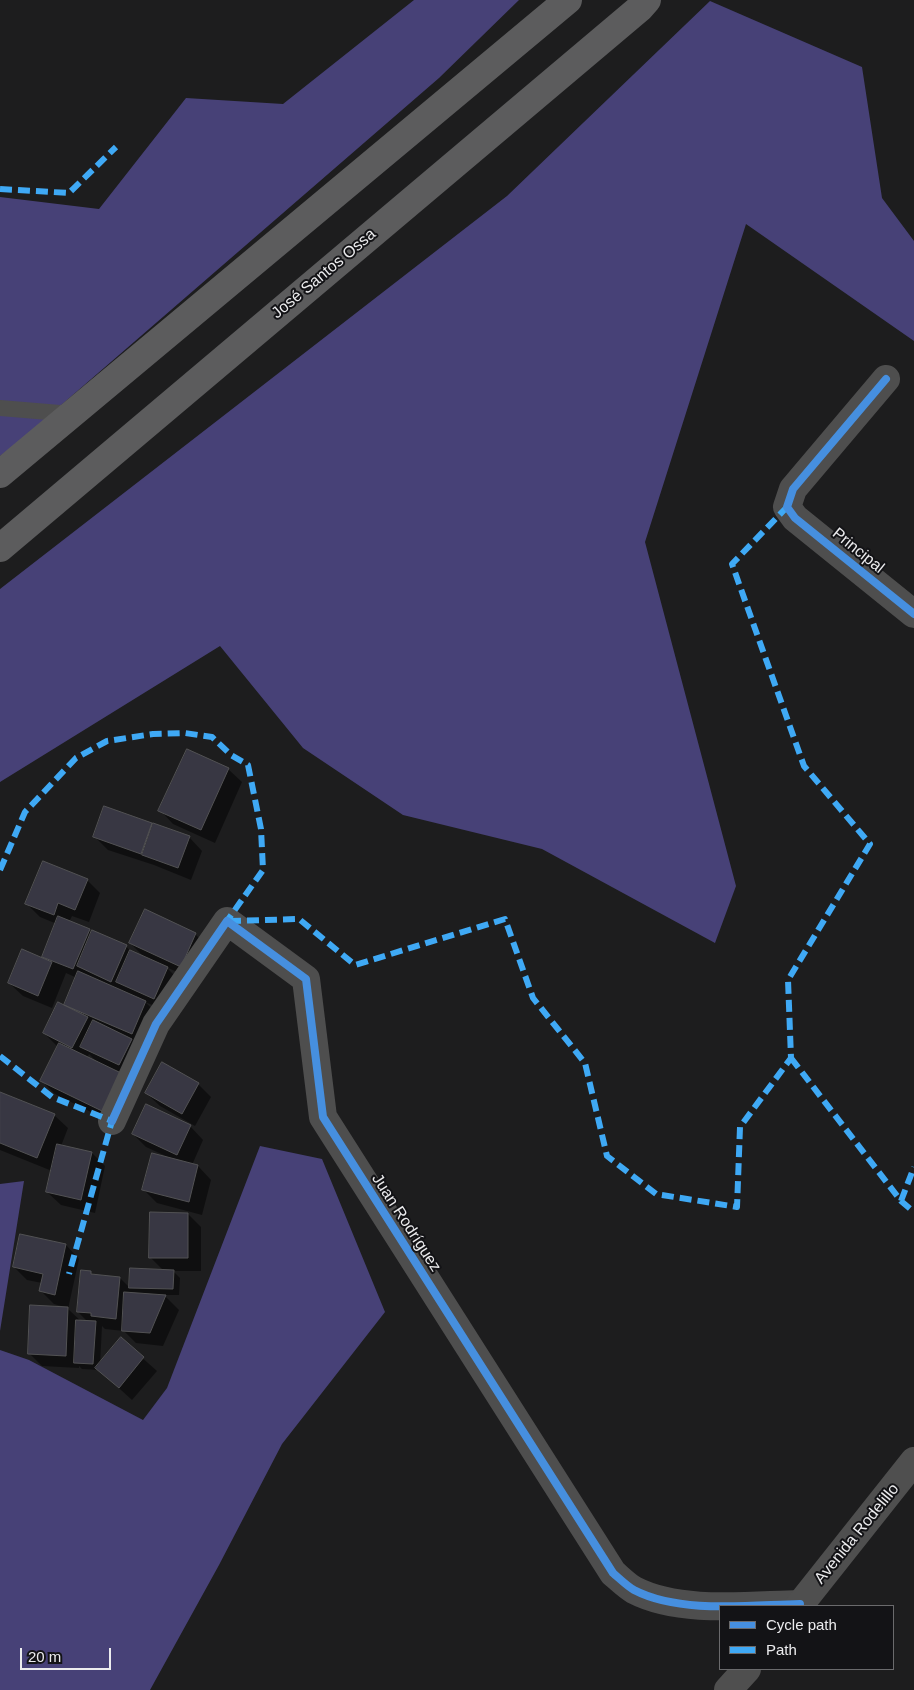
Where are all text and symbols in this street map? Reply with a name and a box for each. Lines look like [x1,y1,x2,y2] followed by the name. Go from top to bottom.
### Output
[268,225,380,323] street label: José Santos Ossa
[828,524,888,578] street label: Principal
[367,1170,445,1276] street label: Juan Rodríguez
[811,1480,903,1588] street label: Avenida Rodelillo
[719,1605,894,1670] legend
[766,1616,837,1633] text: Cycle path
[22,1638,114,1670] scale bar
[766,1641,797,1658] text: Path
[28,1648,61,1665] text: 20 m

